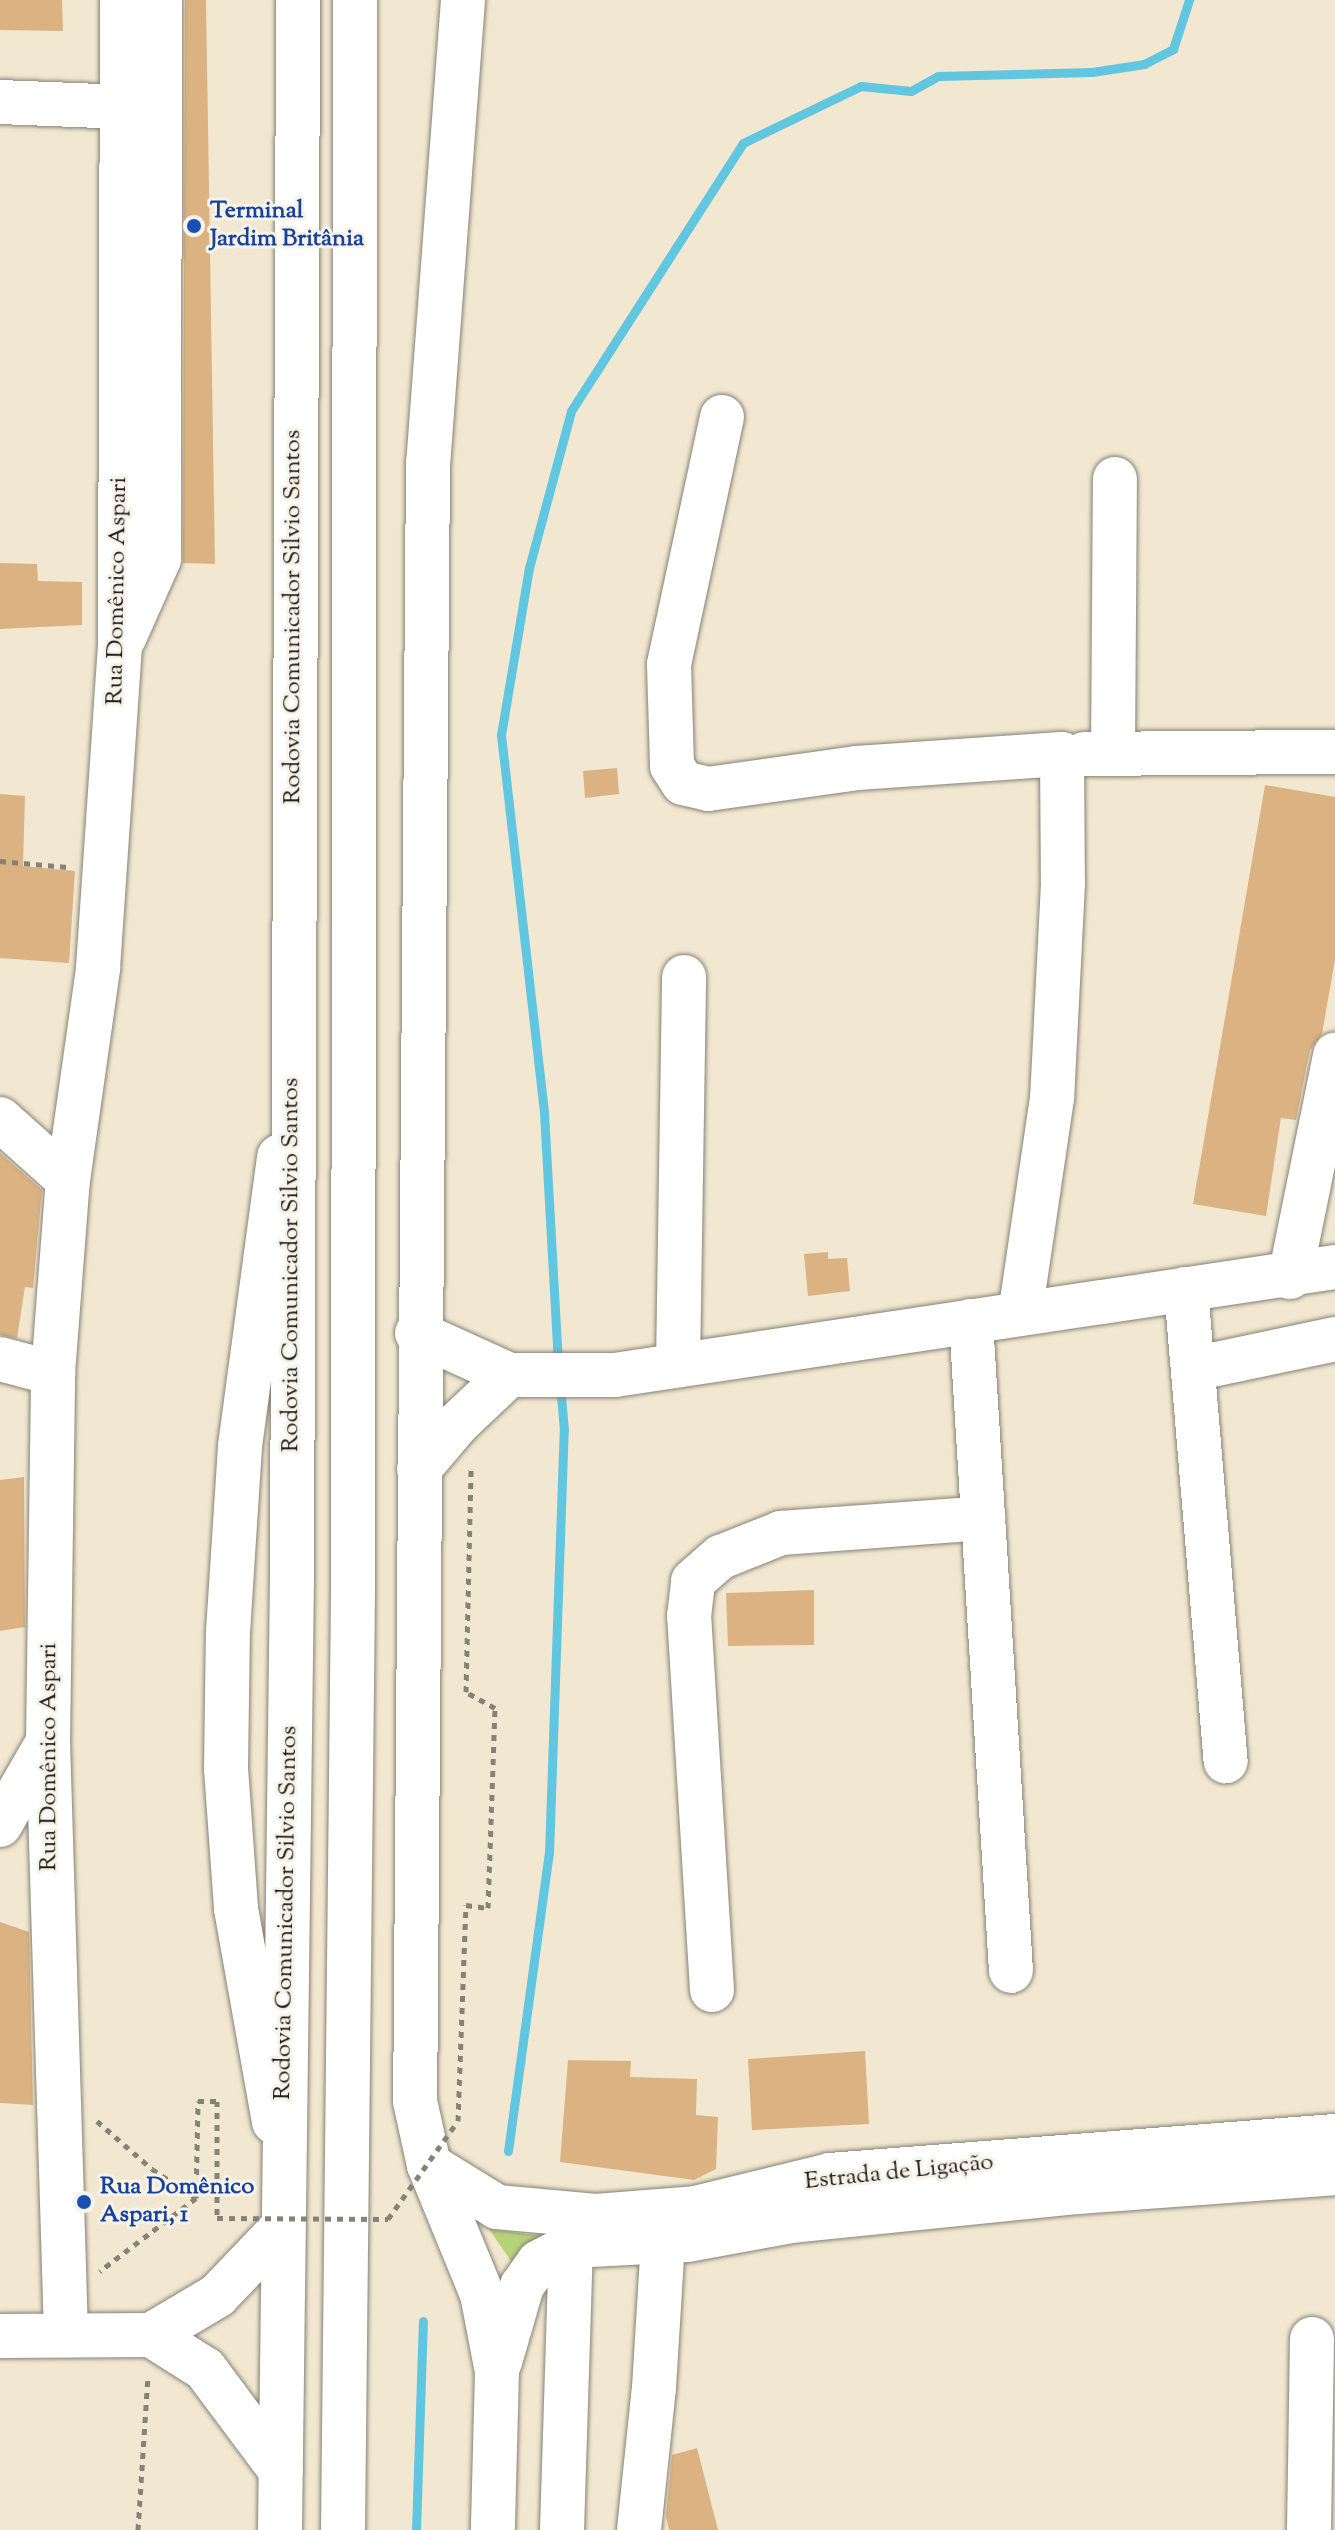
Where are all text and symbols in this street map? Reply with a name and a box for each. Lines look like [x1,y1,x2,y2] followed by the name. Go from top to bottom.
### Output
[210,198,364,254] place label: Terminal Jardim Britânia
[185,217,203,235] marker: Terminal Jardim Britânia
[280,430,308,804] street label: Rodovia Comunicador Silvio Santos
[102,477,134,705] street label: Rua Domênico Aspari
[278,1078,306,1452] street label: Rodovia Comunicador Silvio Santos
[36,1643,64,1871] street label: Rua Domênico Aspari
[269,1726,305,2100] street label: Rodovia Comunicador Silvio Santos
[803,2149,995,2197] street label: Estrada de Ligação
[100,2174,254,2230] place label: Rua Domênico Aspari, 1
[75,2193,93,2211] marker: Rua Domênico Aspari, 1

